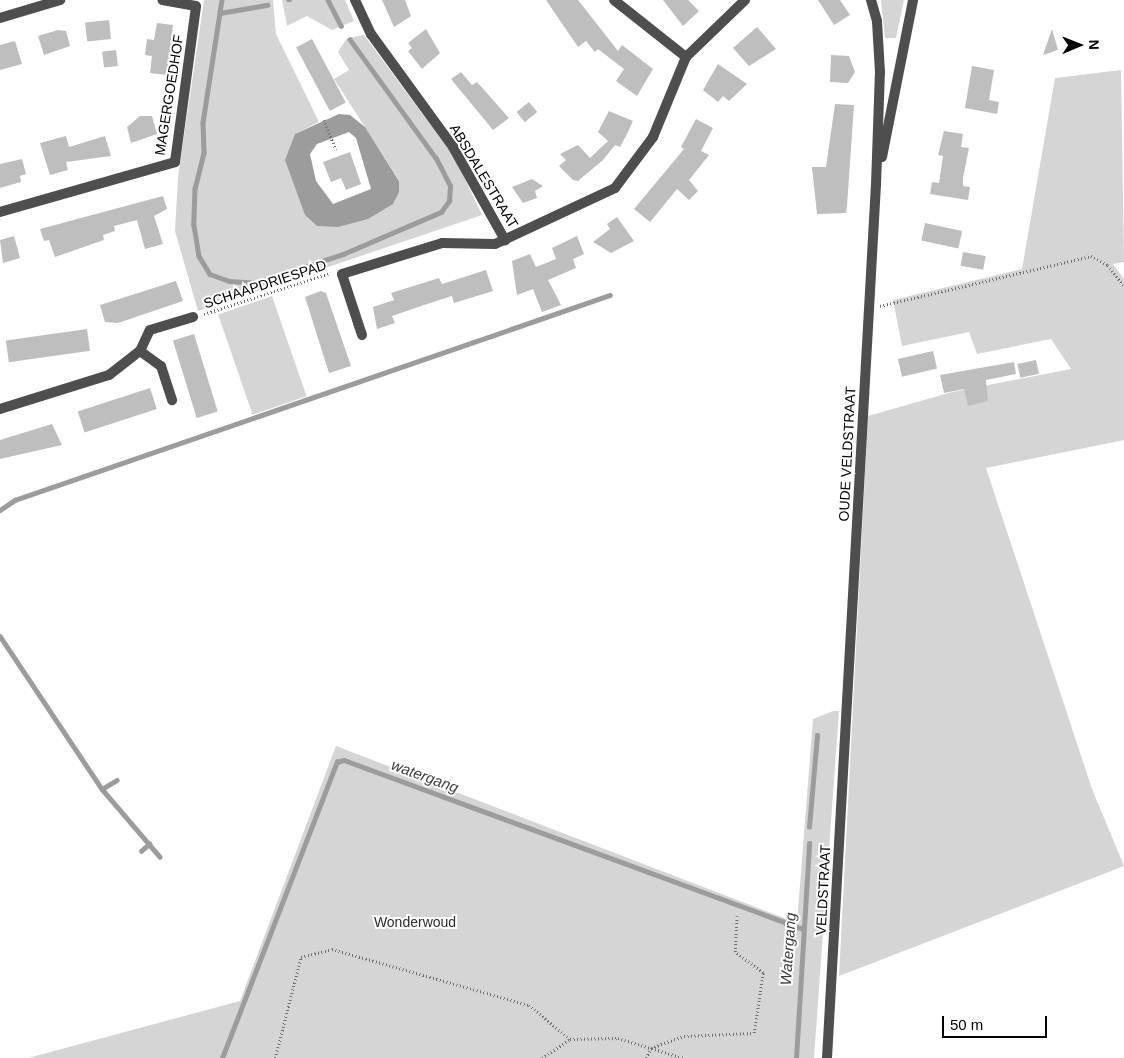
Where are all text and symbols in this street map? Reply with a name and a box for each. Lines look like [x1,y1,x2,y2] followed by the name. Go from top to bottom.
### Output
[1054,20,1104,70] north arrow
[151,33,187,157] street label: MAGERGOEDHOF
[1086,40,1102,50] text: N
[446,121,522,231] street label: ABSDALESTRAAT
[201,256,329,312] street label: SCHAAPDRIESPAD
[835,386,859,522] street label: OUDE VELDSTRAAT
[389,756,461,796] water label: watergang
[812,844,834,936] street label: VELDSTRAAT
[776,912,800,986] water label: Watergang
[374,914,456,930] park label: Wonderwoud
[944,1006,1049,1038] scale bar
[950,1016,983,1033] text: 50 m

